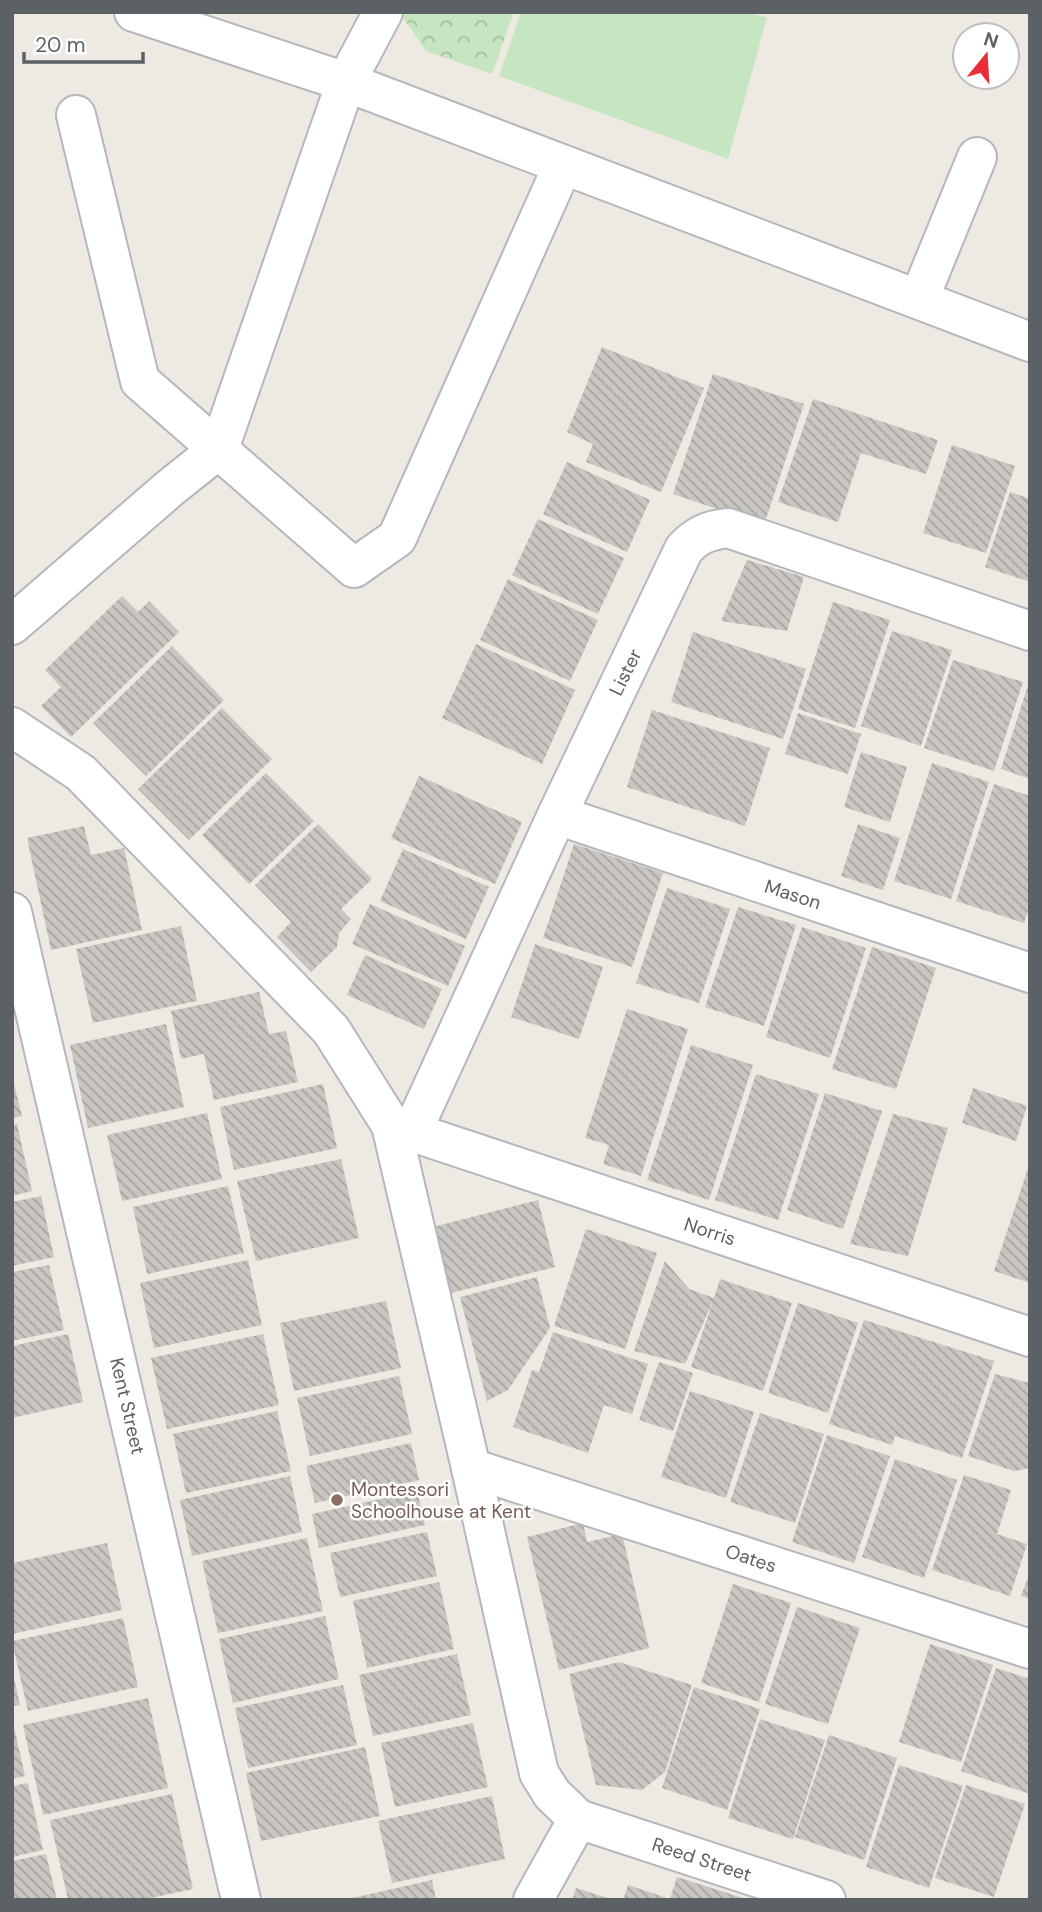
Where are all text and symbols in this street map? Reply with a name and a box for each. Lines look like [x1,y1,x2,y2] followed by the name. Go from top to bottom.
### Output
[24,21,144,65] scale bar
[951,21,1021,91] north arrow
[981,26,1002,54] text: N
[35,31,86,59] text: 20 m
[604,645,647,700] street label: Lister
[761,874,824,915] street label: Mason
[681,1211,739,1251] street label: Norris
[104,1355,151,1457] street label: Kent Street
[351,1477,531,1524] place label: Montessori Schoolhouse at Kent
[329,1492,345,1508] marker: Montessori Schoolhouse at Kent
[722,1539,780,1578] street label: Oates
[649,1832,755,1887] street label: Reed Street

